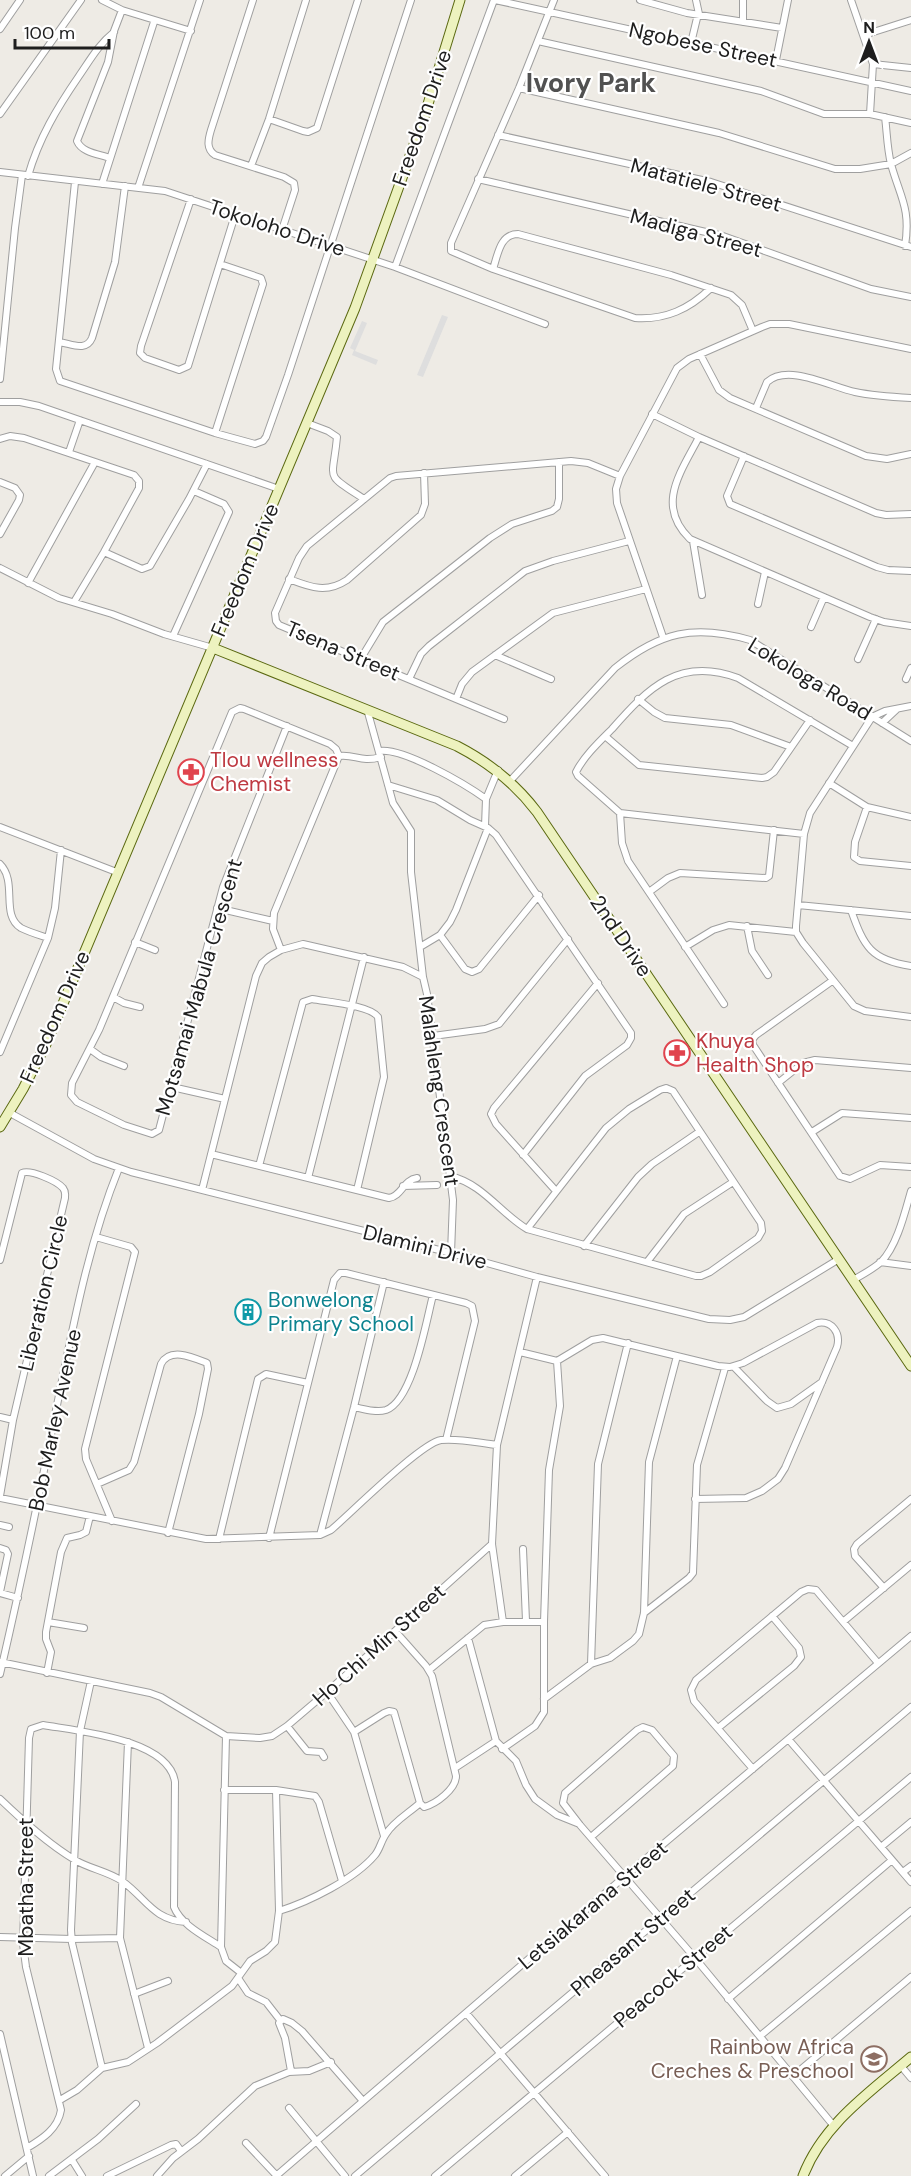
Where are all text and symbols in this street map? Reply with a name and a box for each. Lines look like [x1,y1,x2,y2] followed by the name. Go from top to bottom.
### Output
[15,12,110,50] scale bar
[839,12,899,72] north arrow
[626,16,780,74] street label: Ngobese Street
[863,17,875,38] text: N
[24,21,75,45] text: 100 m
[386,46,458,190] street label: Freedom Drive
[526,65,657,100] district label: Ivory Park
[627,151,785,219] street label: Matatiele Street
[205,193,349,263] street label: Tokoloho Drive
[627,202,765,264] street label: Madiga Street
[204,499,286,641] street label: Freedom Drive
[282,614,404,688] street label: Tsena Street
[743,631,877,727] street label: Lokologa Road
[210,746,339,798] place label: Tlou wellness Chemist
[176,757,206,787] pharmacy icon: Tlou wellness Chemist
[149,855,249,1119] street label: Motsamai Mabula Crescent
[583,890,659,982] street label: 2nd Drive
[13,946,97,1088] street label: Freedom Drive
[412,994,466,1188] street label: Malahleng Crescent
[696,1027,814,1079] place label: Khuya Health Shop
[662,1038,692,1068] pharmacy icon: Khuya Health Shop
[11,1212,75,1374] street label: Liberation Circle
[360,1218,490,1276] street label: Dlamini Drive
[268,1286,414,1338] place label: Bonwelong Primary School
[233,1297,263,1327] building icon: Bonwelong Primary School
[22,1326,88,1514] street label: Bob Marley Avenue
[306,1578,452,1712] street label: Ho Chi Min Street
[12,1818,40,1956] street label: Mbatha Street
[512,1834,674,1976] street label: Letsiakarana Street
[565,1881,701,2003] street label: Pheasant Street
[608,1918,738,2034] street label: Peacock Street
[651,2033,854,2085] place label: Rainbow Africa Creches & Preschool
[859,2044,889,2074] school or university icon: Rainbow Africa Creches & Preschool

